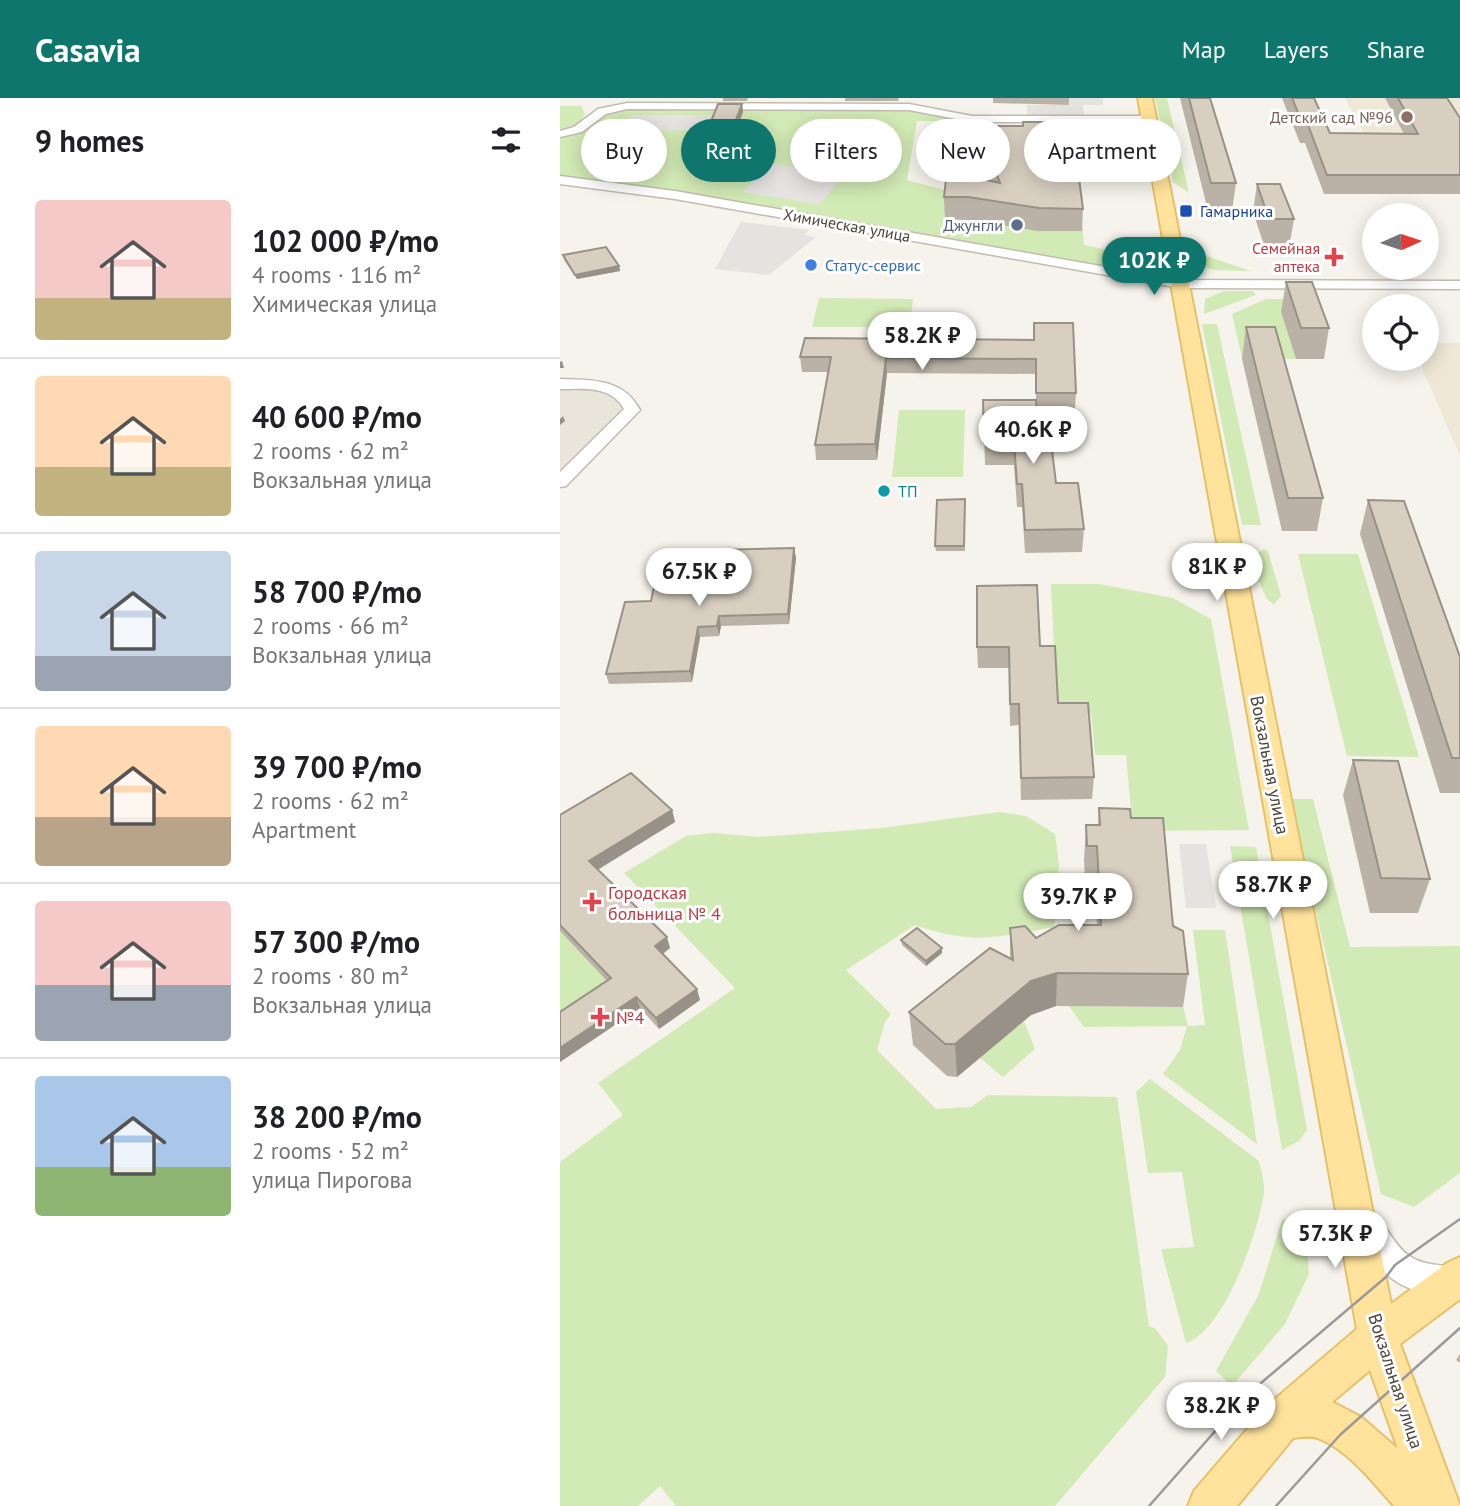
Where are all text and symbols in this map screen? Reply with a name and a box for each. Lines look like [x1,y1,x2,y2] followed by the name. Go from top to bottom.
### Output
[35,28,141,71] text: Casavia
[1182,34,1226,65] text: Map
[1264,34,1329,65] text: Layers
[1367,34,1425,65] text: Share
[1270,107,1393,127] place label: Детский сад №96
[1399,109,1415,125] marker: Детский сад №96
[581,119,667,182] chip: Buy
[681,119,776,182] chip: Rent
[790,119,902,182] chip: Filters
[916,119,1010,182] chip: New
[1024,119,1181,182] chip: Apartment
[35,121,144,160] text: 9 homes
[487,121,525,159] icon: filters
[1200,201,1273,221] place label: Гамарника
[1178,203,1194,219] marker: Гамарника
[1362,203,1438,280] north arrow
[1362,203,1439,371] map controls
[782,204,912,246] street label: Химическая улица
[943,215,1003,235] place label: Джунгли
[1009,217,1025,233] marker: Джунгли
[252,221,439,260] text: 102 000 ₽/mo
[91,228,175,312] icon: home
[1097,238,1211,297] pin: 102K ₽
[1252,238,1320,276] place label: Семейная аптека
[1118,245,1190,274] text: 102K ₽
[1326,249,1342,265] marker: Семейная аптека
[825,255,921,275] place label: Статус-сервис
[803,257,819,273] marker: Статус-сервис
[252,260,421,289] text: 4 rooms · 116 m²
[252,289,437,318] text: Химическая улица
[1362,294,1439,371] button: locate
[857,313,987,372] pin: 58.2K ₽
[883,320,961,349] text: 58.2K ₽
[252,397,422,436] text: 40 600 ₽/mo
[91,404,175,488] icon: home
[968,406,1098,466] pin: 40.6K ₽
[994,414,1072,443] text: 40.6K ₽
[252,436,409,465] text: 2 rooms · 62 m²
[252,465,432,494] text: Вокзальная улица
[898,481,917,501] place label: ТП
[876,483,892,499] marker: ТП
[1168,544,1266,603] pin: 81K ₽
[634,548,764,608] pin: 67.5K ₽
[1188,551,1246,580] text: 81K ₽
[662,556,736,585] text: 67.5K ₽
[252,572,422,611] text: 58 700 ₽/mo
[91,579,175,663] icon: home
[252,611,409,640] text: 2 rooms · 66 m²
[252,640,432,669] text: Вокзальная улица
[1245,694,1295,836] street label: Вокзальная улица
[252,747,422,786] text: 39 700 ₽/mo
[91,754,175,838] icon: home
[252,786,409,815] text: 2 rooms · 62 m²
[252,815,356,844] text: Apartment
[1208,862,1338,921] pin: 58.7K ₽
[1234,869,1312,898] text: 58.7K ₽
[1013,874,1143,933] pin: 39.7K ₽
[608,881,721,925] place label: Городская больница № 4
[1039,881,1117,910] text: 39.7K ₽
[582,892,602,912] marker: Городская больница № 4
[252,922,420,961] text: 57 300 ₽/mo
[91,929,175,1013] icon: home
[252,961,409,990] text: 2 rooms · 80 m²
[252,990,432,1019] text: Вокзальная улица
[616,1006,644,1029] place label: №4
[590,1007,610,1027] marker: №4
[252,1097,422,1136] text: 38 200 ₽/mo
[91,1104,175,1188] icon: home
[252,1136,409,1165] text: 2 rooms · 52 m²
[252,1165,413,1194] text: улица Пирогова
[1270,1210,1400,1270] pin: 57.3K ₽
[1298,1218,1372,1247] text: 57.3K ₽
[1363,1310,1429,1452] street label: Вокзальная улица
[1156,1382,1286,1442] pin: 38.2K ₽
[1182,1390,1260,1419] text: 38.2K ₽

